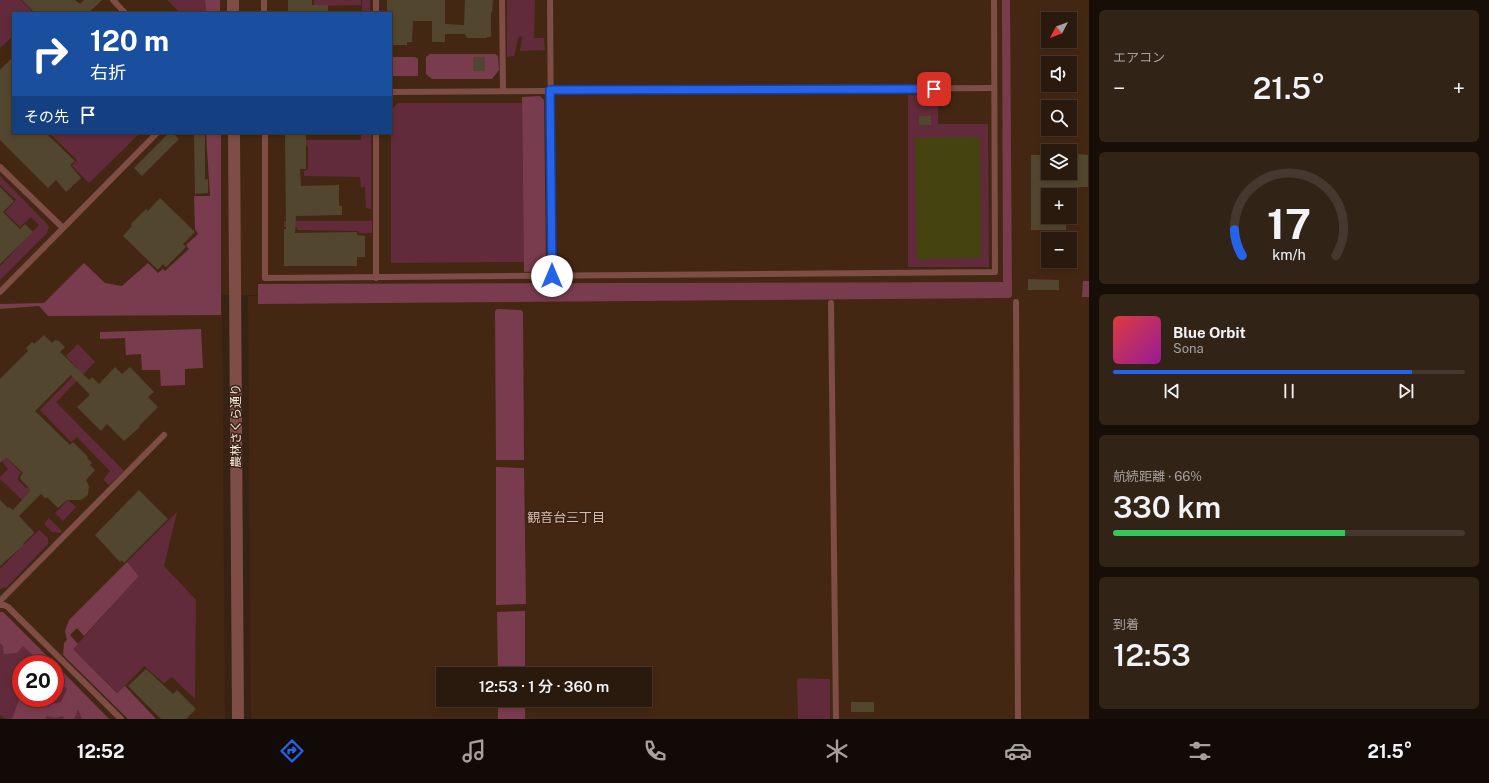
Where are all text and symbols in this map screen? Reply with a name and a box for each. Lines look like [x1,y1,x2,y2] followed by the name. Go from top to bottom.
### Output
[1041,12,1077,48] north arrow
[1041,12,1077,268] map controls
[90,24,169,57] text: 120 m
[24,28,76,80] icon: right
[1113,50,1165,65] text: エアコン
[1041,56,1077,92] button: sound
[90,62,126,83] text: 右折
[1253,70,1325,106] text: 21.5°
[917,72,951,106] pin
[1113,75,1125,101] text: −
[1453,75,1465,101] text: +
[923,78,945,100] icon: arrive
[1041,100,1077,136] button: search
[77,104,99,126] icon: arrive
[24,108,69,125] text: その先
[1041,144,1077,180] button: layers
[1041,188,1077,224] button: +
[1267,198,1311,247] text: 17
[1041,232,1077,268] button: −
[1272,245,1306,262] text: km/h
[531,255,573,297] position arrow
[1173,324,1246,341] text: Blue Orbit
[1173,341,1204,356] text: Sona
[1161,380,1183,402] icon: previous
[1278,380,1300,402] icon: pause
[1395,380,1417,402] icon: next
[229,384,243,468] street label: 農林さくら通り
[1113,469,1202,484] text: 航続距離 · 66%
[1113,489,1221,525] text: 330 km
[527,510,605,525] district label: 観音台三丁目
[1113,617,1139,632] text: 到着
[1113,637,1191,673] text: 12:53
[12,655,64,707] speed limit sign: 20
[479,678,609,695] text: 12:53 · 1 分 · 360 m
[278,737,306,765] icon: directions
[460,737,488,765] icon: music
[641,737,669,765] icon: phone
[823,737,851,765] icon: climate
[1004,737,1032,765] icon: car
[1186,737,1214,765] icon: filters
[77,741,124,762] text: 12:52
[1368,741,1412,762] text: 21.5°

